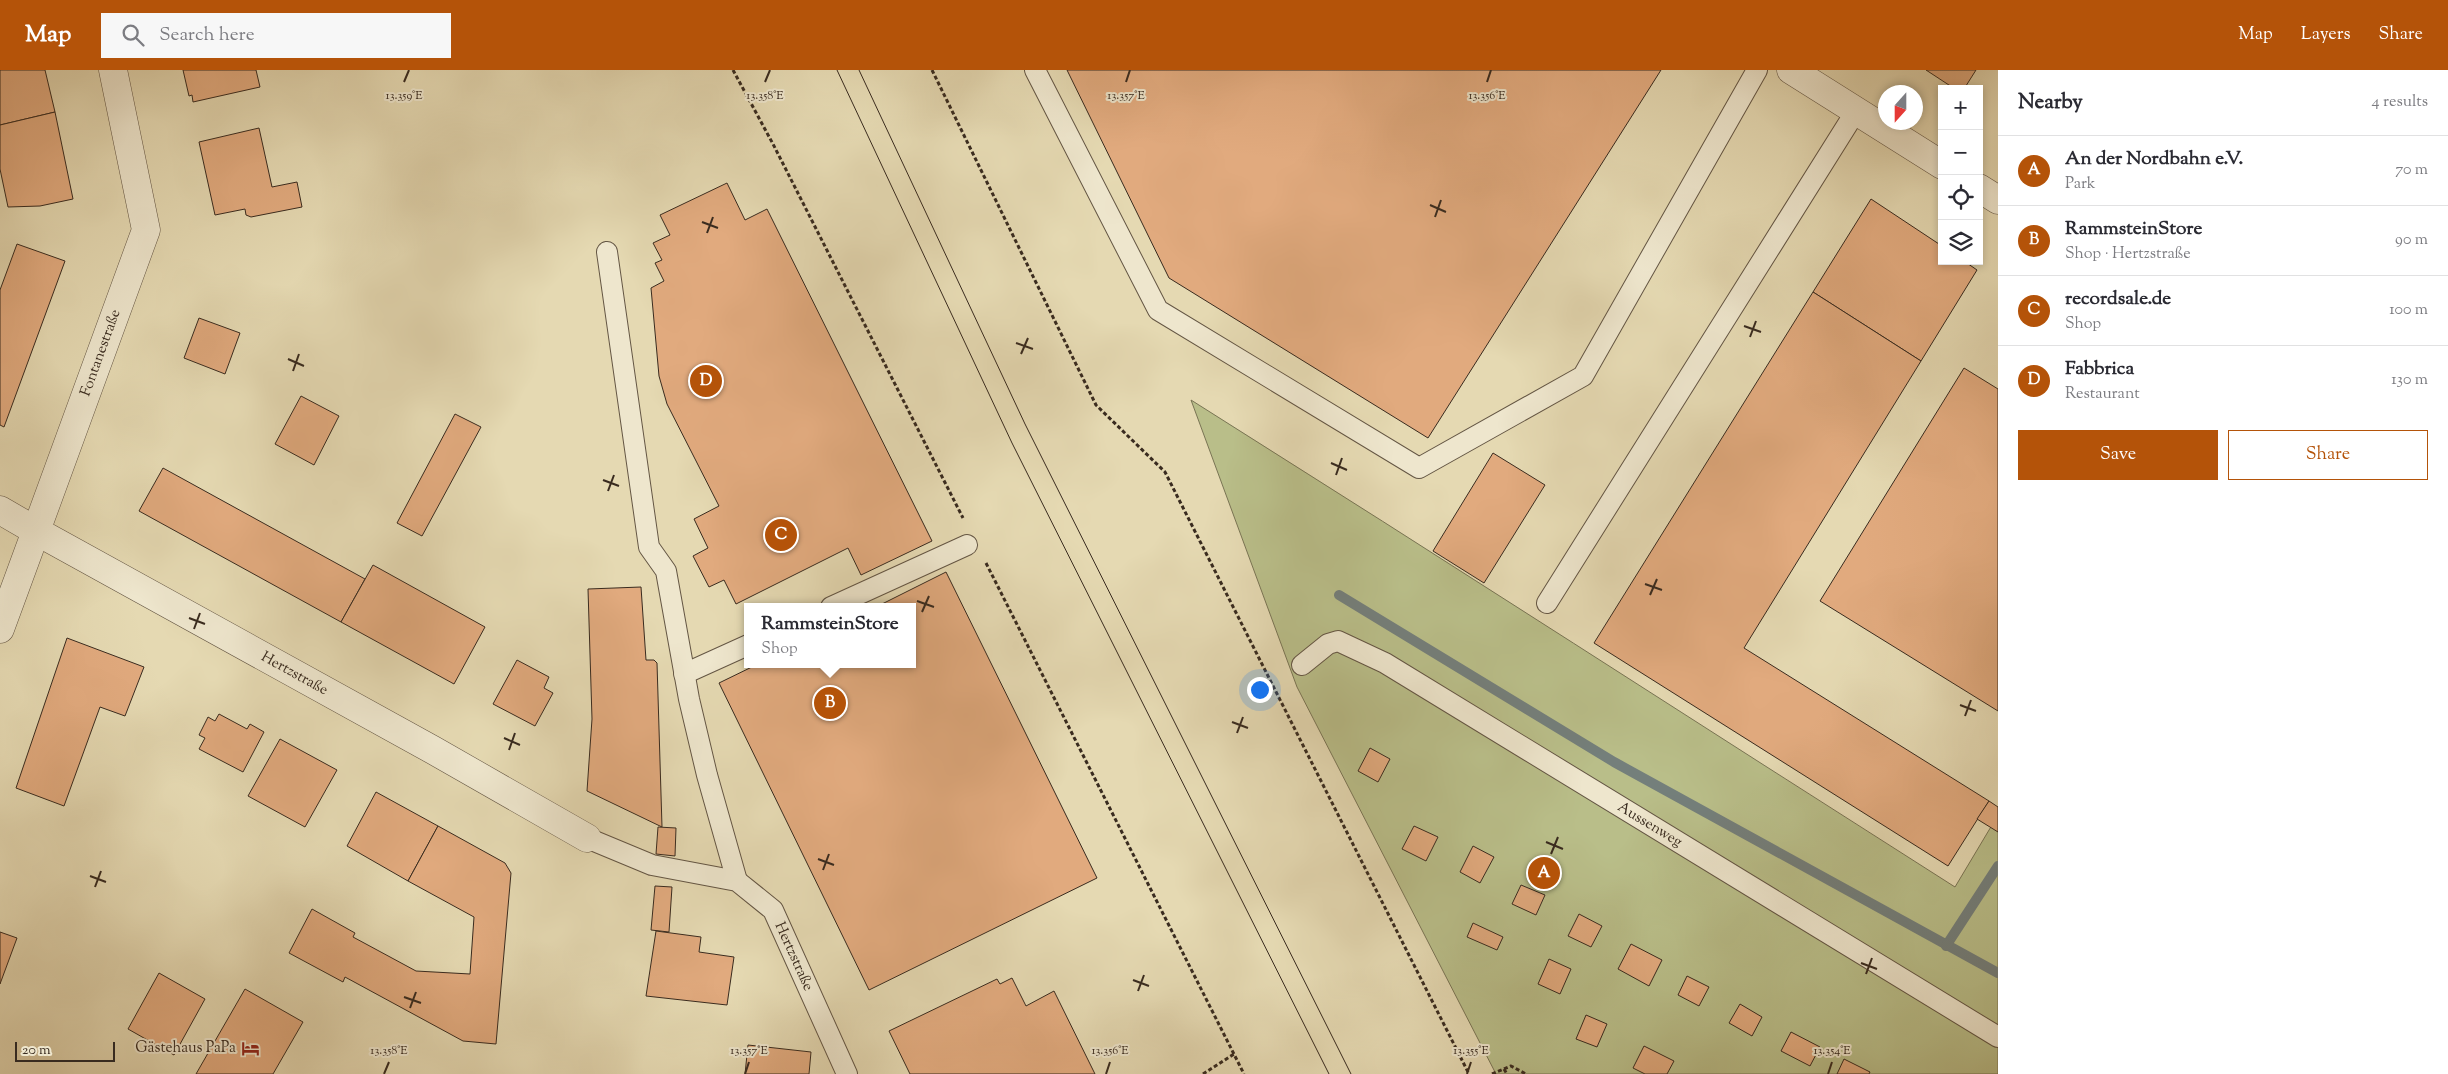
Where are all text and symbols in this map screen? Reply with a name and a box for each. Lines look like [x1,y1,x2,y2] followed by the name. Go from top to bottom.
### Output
[101,13,451,58] search box
[25,18,71,52] text: Map
[119,21,147,49] icon: search
[159,22,255,49] text: Search here
[2238,22,2273,48] text: Map
[2301,22,2351,48] text: Layers
[2379,22,2423,48] text: Share
[1878,85,1923,130] north arrow
[1938,85,1983,265] map controls
[1938,85,1983,130] button: +
[386,87,423,105] text: 13.359°E
[746,87,784,105] text: 13.358°E
[1107,87,1145,105] text: 13.357°E
[1468,87,1506,105] text: 13.356°E
[2018,88,2083,118] text: Nearby
[2372,91,2428,114] text: 4 results
[1938,130,1983,175] button: −
[2065,146,2243,173] text: An der Nordbahn e.V.
[2028,159,2041,182] text: A
[2395,159,2428,182] text: 70 m
[2065,173,2096,196] text: Park
[1938,175,1983,220] button: locate
[2065,216,2202,243] text: RammsteinStore
[1938,220,1983,265] button: layers
[2029,229,2039,252] text: B
[2395,229,2428,252] text: 90 m
[2065,243,2191,266] text: Shop · Hertzstraße
[2065,286,2171,313] text: recordsale.de
[2028,299,2040,322] text: C
[2389,299,2428,322] text: 100 m
[76,307,126,399] street label: Fontanestraße
[2065,313,2101,336] text: Shop
[2065,356,2134,383] text: Fabbrica
[690,362,722,400] pin: D
[2028,369,2040,392] text: D
[2391,369,2428,392] text: 130 m
[2065,383,2140,406] text: Restaurant
[2018,430,2218,480] button: Save
[2228,430,2428,480] button: Share
[765,516,797,554] pin: C
[744,603,916,668] popup
[761,611,899,638] text: RammsteinStore
[761,638,798,661] text: Shop
[257,647,332,701] street label: Hertzstraße
[1247,677,1273,703] your location
[814,684,846,722] pin: B
[1613,797,1686,852] street label: Aussenweg
[1528,854,1560,892] pin: A
[769,918,819,994] street label: Hertzstraße
[135,1038,236,1059] place label: Gästehaus PaPa
[240,1038,260,1058] hotel icon: Gästehaus PaPa
[15,1039,115,1062] scale bar
[22,1041,51,1061] text: 20 m
[370,1042,408,1060] text: 13.358°E
[730,1042,768,1060] text: 13.357°E
[1091,1042,1129,1060] text: 13.356°E
[1453,1042,1489,1060] text: 13.355°E
[1813,1042,1851,1060] text: 13.354°E

